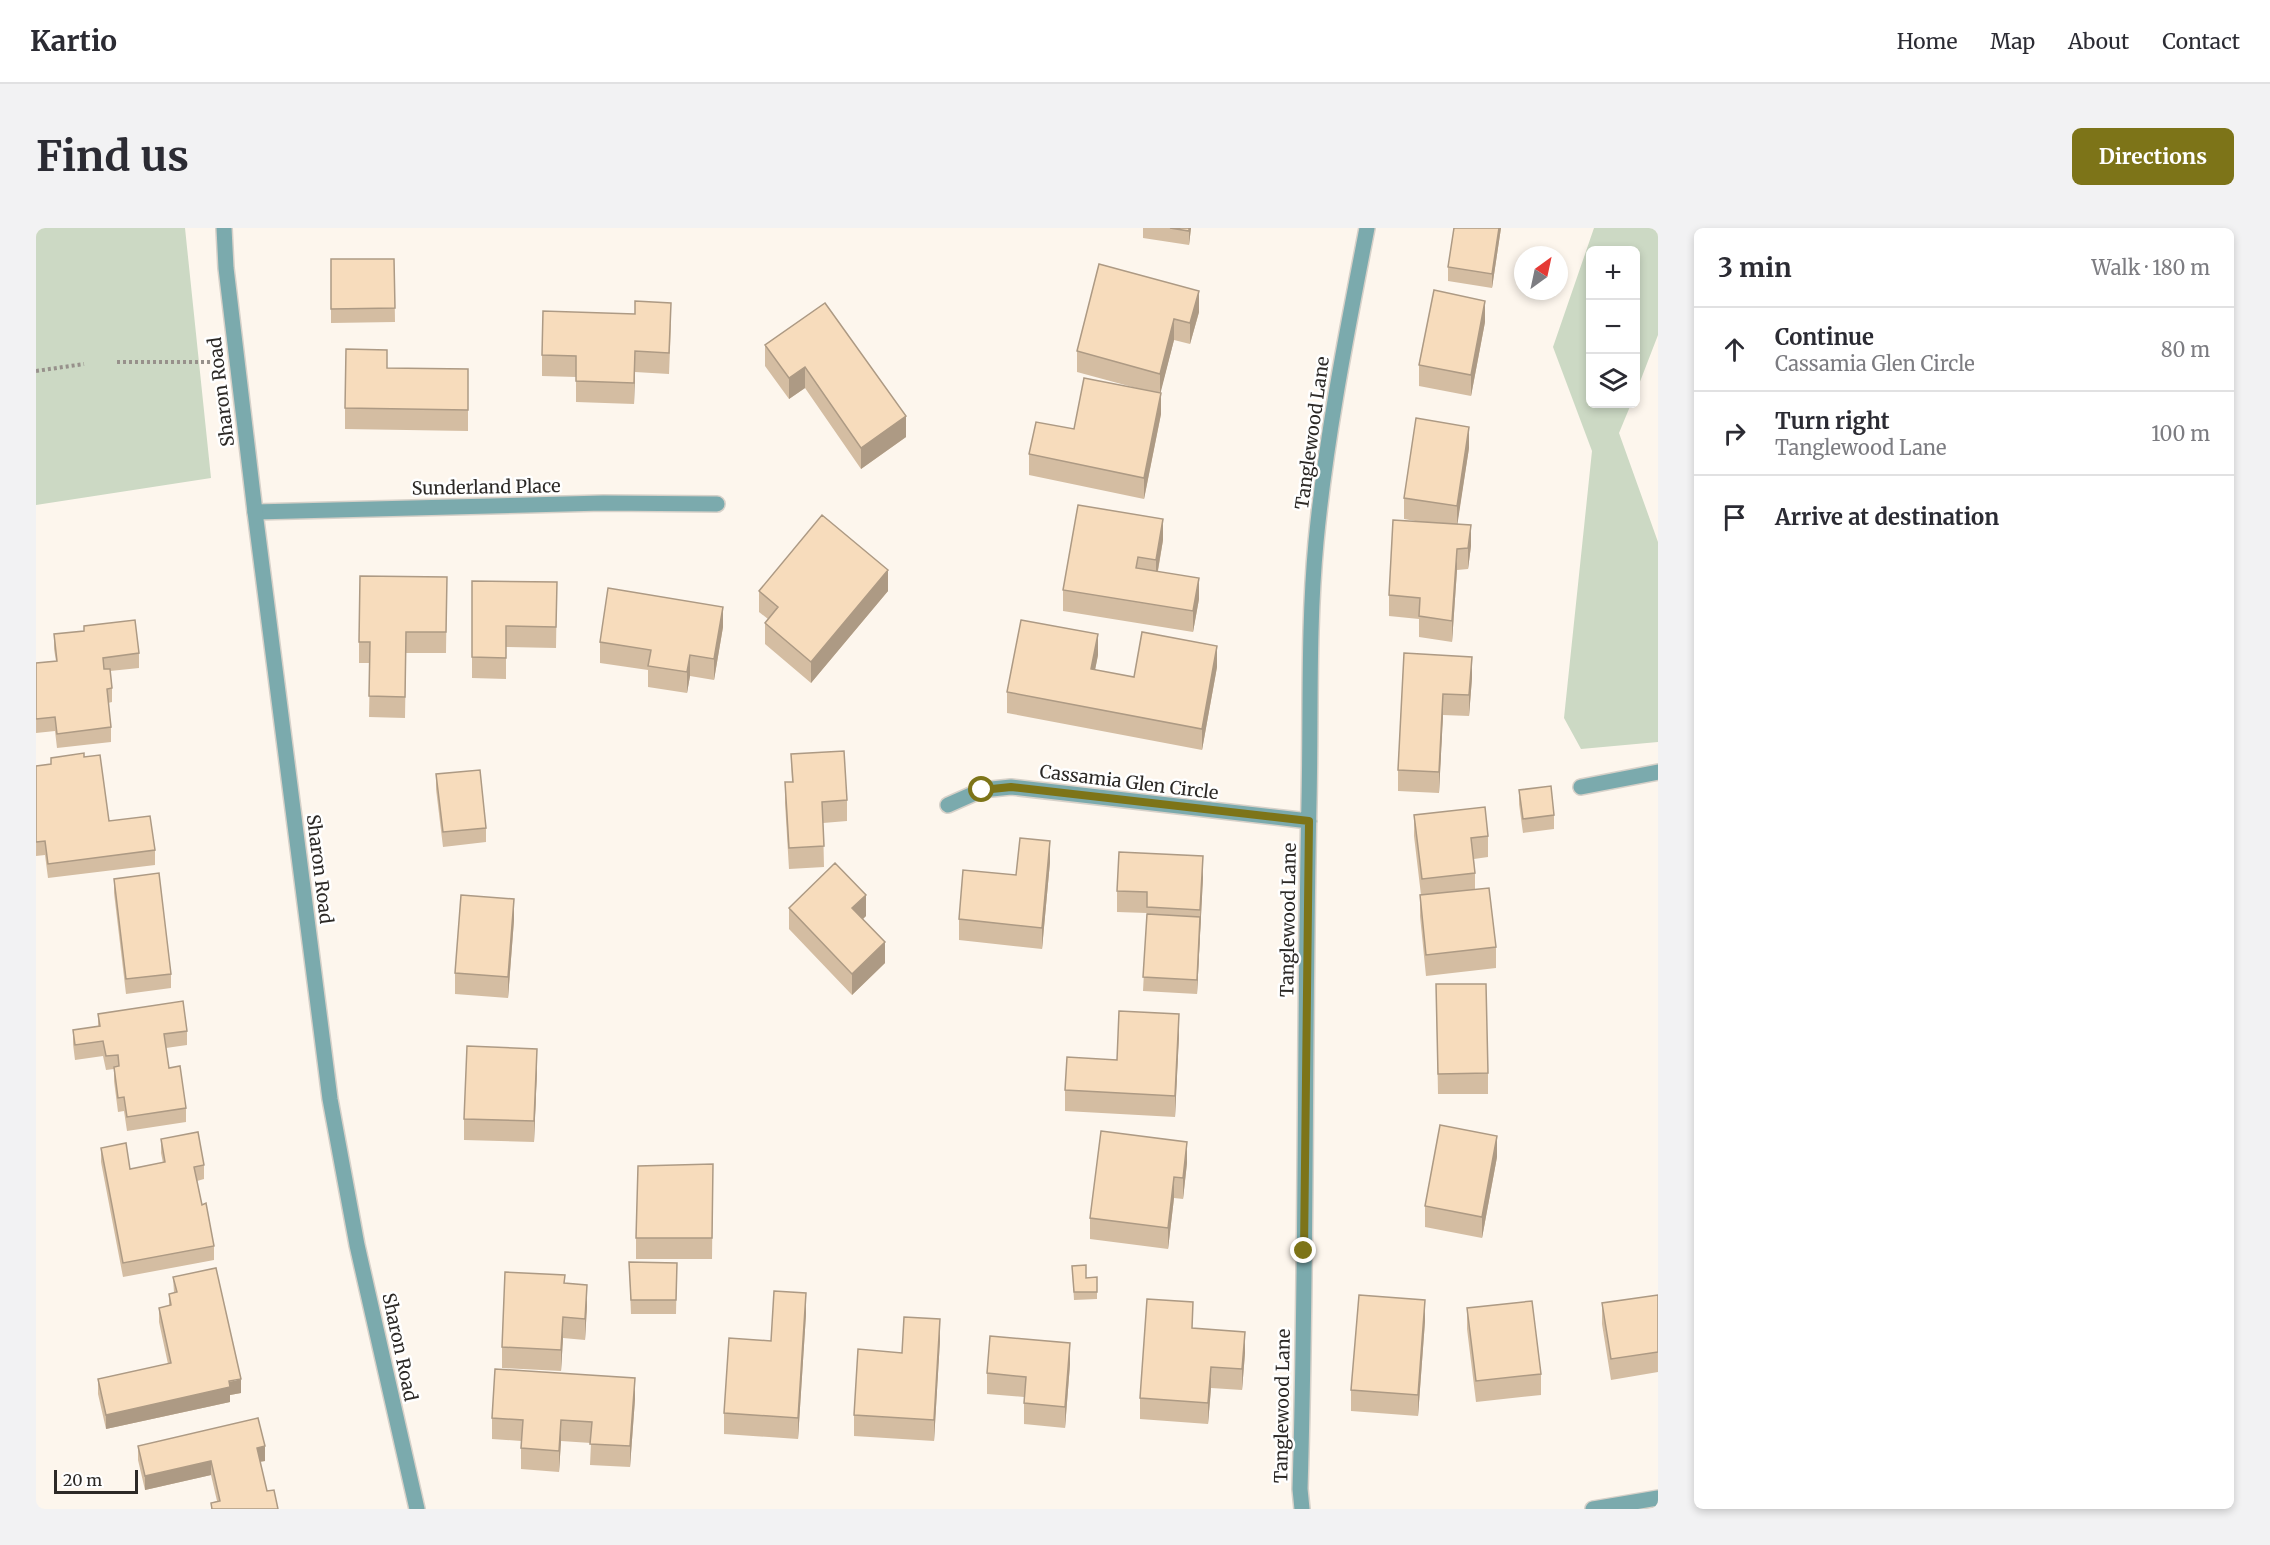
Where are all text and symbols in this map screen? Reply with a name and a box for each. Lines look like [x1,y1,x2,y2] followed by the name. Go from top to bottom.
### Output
[30,23,117,59] text: Kartio
[1897,28,1957,55] text: Home
[1990,28,2035,55] text: Map
[2068,28,2129,55] text: About
[2162,28,2240,55] text: Contact
[2072,128,2234,185] button: Directions
[36,130,189,182] text: Find us
[1514,246,1568,300] north arrow
[1586,246,1640,408] map controls
[1586,246,1640,300] button: +
[1718,251,1792,284] text: 3 min
[2092,255,2210,280] text: Walk · 180 m
[1586,300,1640,354] button: −
[1775,323,1874,351] text: Continue
[1718,333,1751,366] icon: ahead
[203,336,239,448] street label: Sharon Road
[2161,337,2210,362] text: 80 m
[1775,351,1975,376] text: Cassamia Glen Circle
[1586,354,1640,408] button: layers
[1290,355,1334,511] street label: Tanglewood Lane
[1775,407,1889,435] text: Turn right
[1718,417,1751,450] icon: right
[2151,421,2210,446] text: 100 m
[1775,435,1947,460] text: Tanglewood Lane
[411,474,561,500] street label: Sunderland Place
[1718,501,1751,534] icon: arrive
[1775,503,1999,531] text: Arrive at destination
[1038,760,1220,804] street label: Cassamia Glen Circle
[968,776,994,802] route start
[302,813,338,925] street label: Sharon Road
[1275,843,1301,997] street label: Tanglewood Lane
[1290,1237,1316,1263] route end
[377,1291,423,1403] street label: Sharon Road
[1269,1329,1295,1483] street label: Tanglewood Lane
[54,1467,138,1494] scale bar
[63,1470,102,1490] text: 20 m

